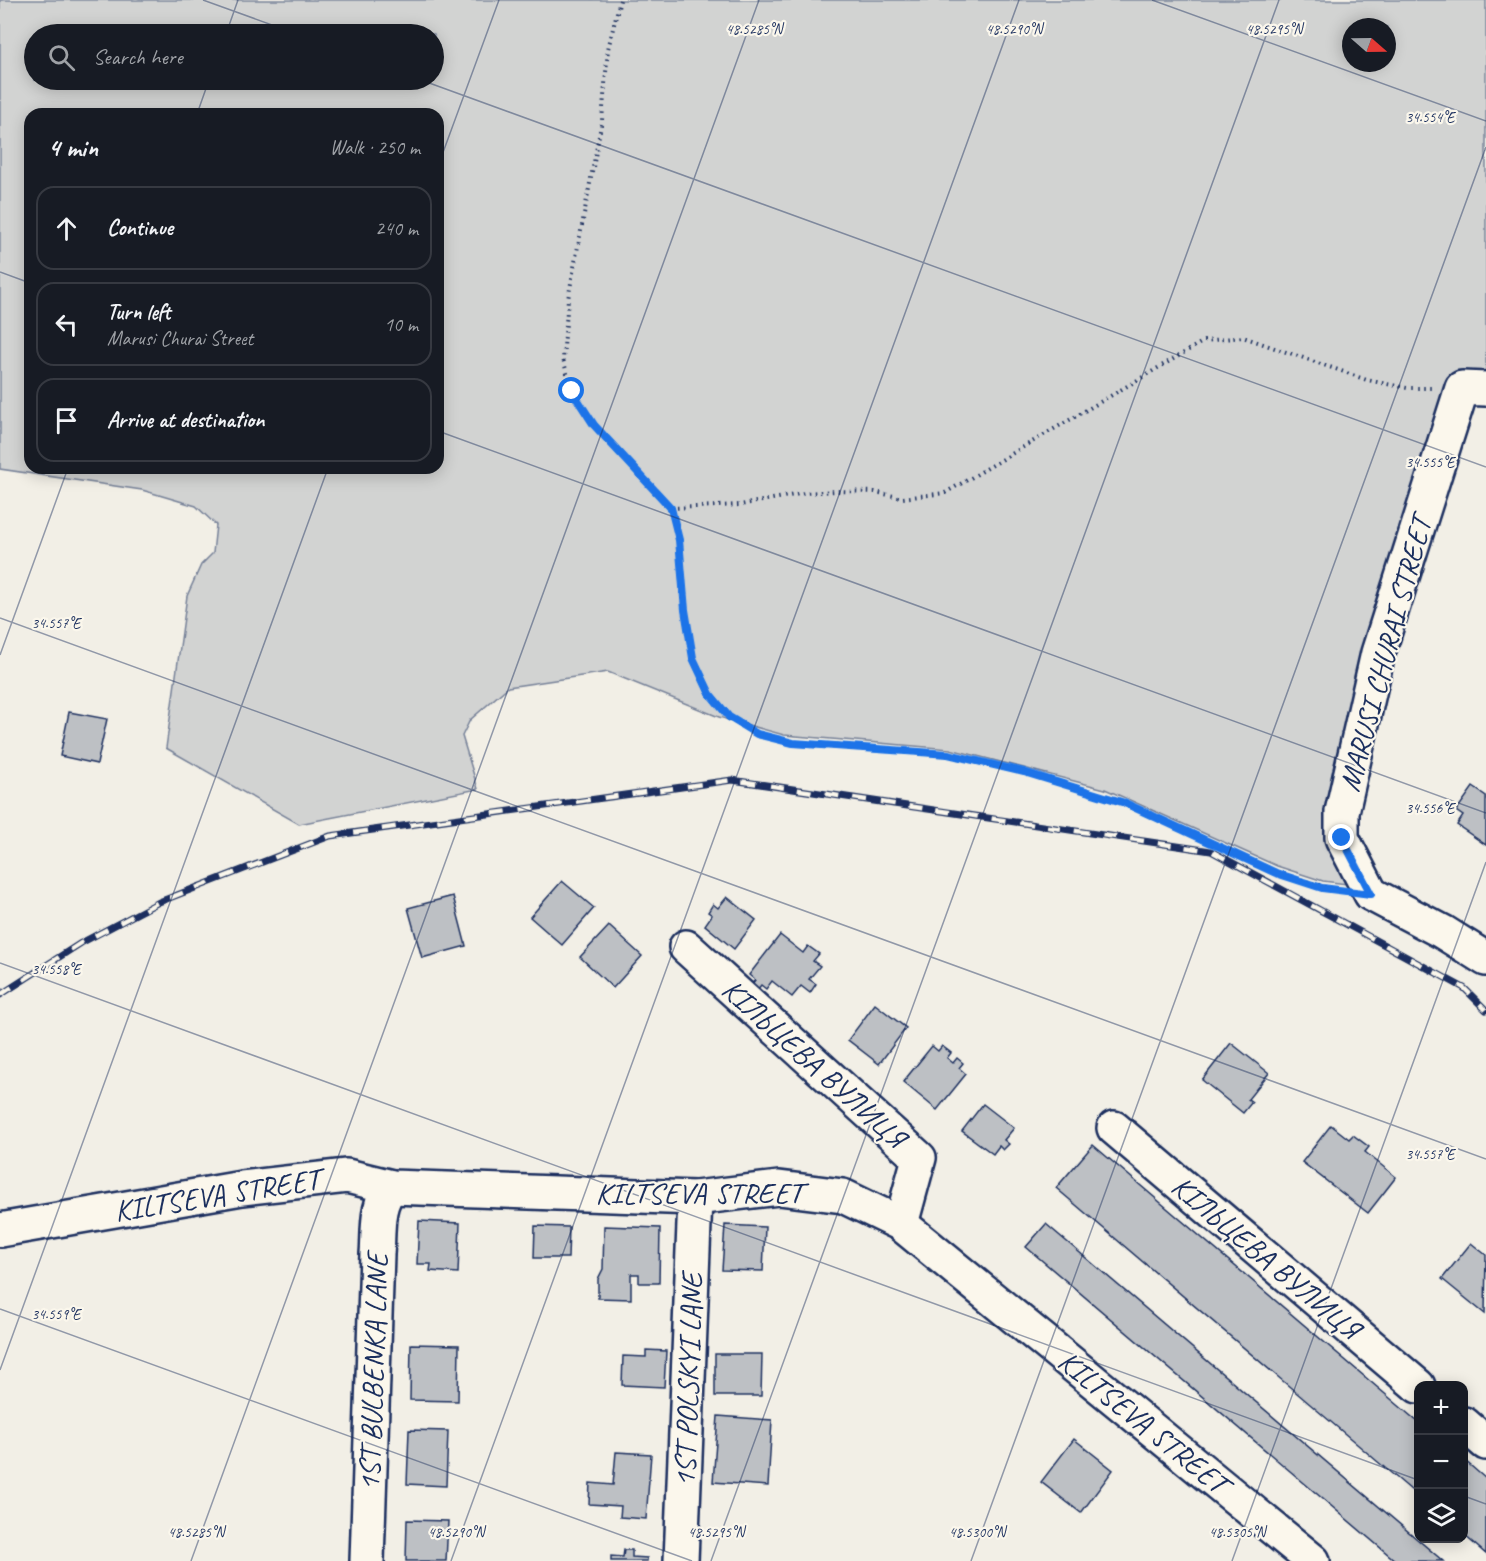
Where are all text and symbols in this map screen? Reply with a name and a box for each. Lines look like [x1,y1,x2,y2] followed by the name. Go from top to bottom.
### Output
[1342,18,1396,72] north arrow
[726,20,785,39] text: 48.5285°N
[986,20,1045,39] text: 48.5290°N
[1246,20,1305,39] text: 48.5295°N
[24,24,444,90] search box
[45,41,78,74] icon: search
[93,43,183,71] text: Search here
[1406,108,1457,127] text: 34.554°E
[48,131,98,164] text: 4 min
[330,135,420,160] text: Walk · 250 m
[50,212,83,245] icon: ahead
[107,214,173,242] text: Continue
[375,216,418,241] text: 240 m
[107,298,171,326] text: Turn left
[50,308,83,341] icon: left
[384,312,418,337] text: 10 m
[107,326,253,351] text: Marusi Churai Street
[558,377,584,403] route start
[50,404,83,437] icon: arrive
[107,406,264,434] text: Arrive at destination
[1406,453,1457,472] text: 34.555°E
[1330,507,1442,795] street label: MARUSI CHURAI STREET
[32,614,83,633] text: 34.557°E
[1406,799,1457,818] text: 34.556°E
[1328,824,1354,850] route end
[32,960,83,979] text: 34.558°E
[714,970,917,1159] street label: КІЛЬЦЕВА ВУЛИЦЯ
[1406,1145,1457,1164] text: 34.557°E
[112,1159,329,1230] street label: KILTSEVA STREET
[1164,1167,1372,1350] street label: КІЛЬЦЕВА ВУЛИЦЯ
[595,1174,810,1212] street label: KILTSEVA STREET
[350,1249,396,1491] street label: 1ST BULBENKA LANE
[665,1268,711,1487] street label: 1ST POLSKYI LANE
[32,1305,83,1324] text: 34.559°E
[1051,1342,1241,1507] street label: KILTSEVA STREET
[1414,1381,1468,1543] map controls
[1414,1381,1468,1435] button: +
[1414,1435,1468,1489] button: −
[1414,1489,1468,1543] button: layers
[168,1523,227,1542] text: 48.5285°N
[428,1523,487,1542] text: 48.5290°N
[688,1523,747,1542] text: 48.5295°N
[949,1523,1008,1542] text: 48.5300°N
[1209,1523,1268,1542] text: 48.5305°N

